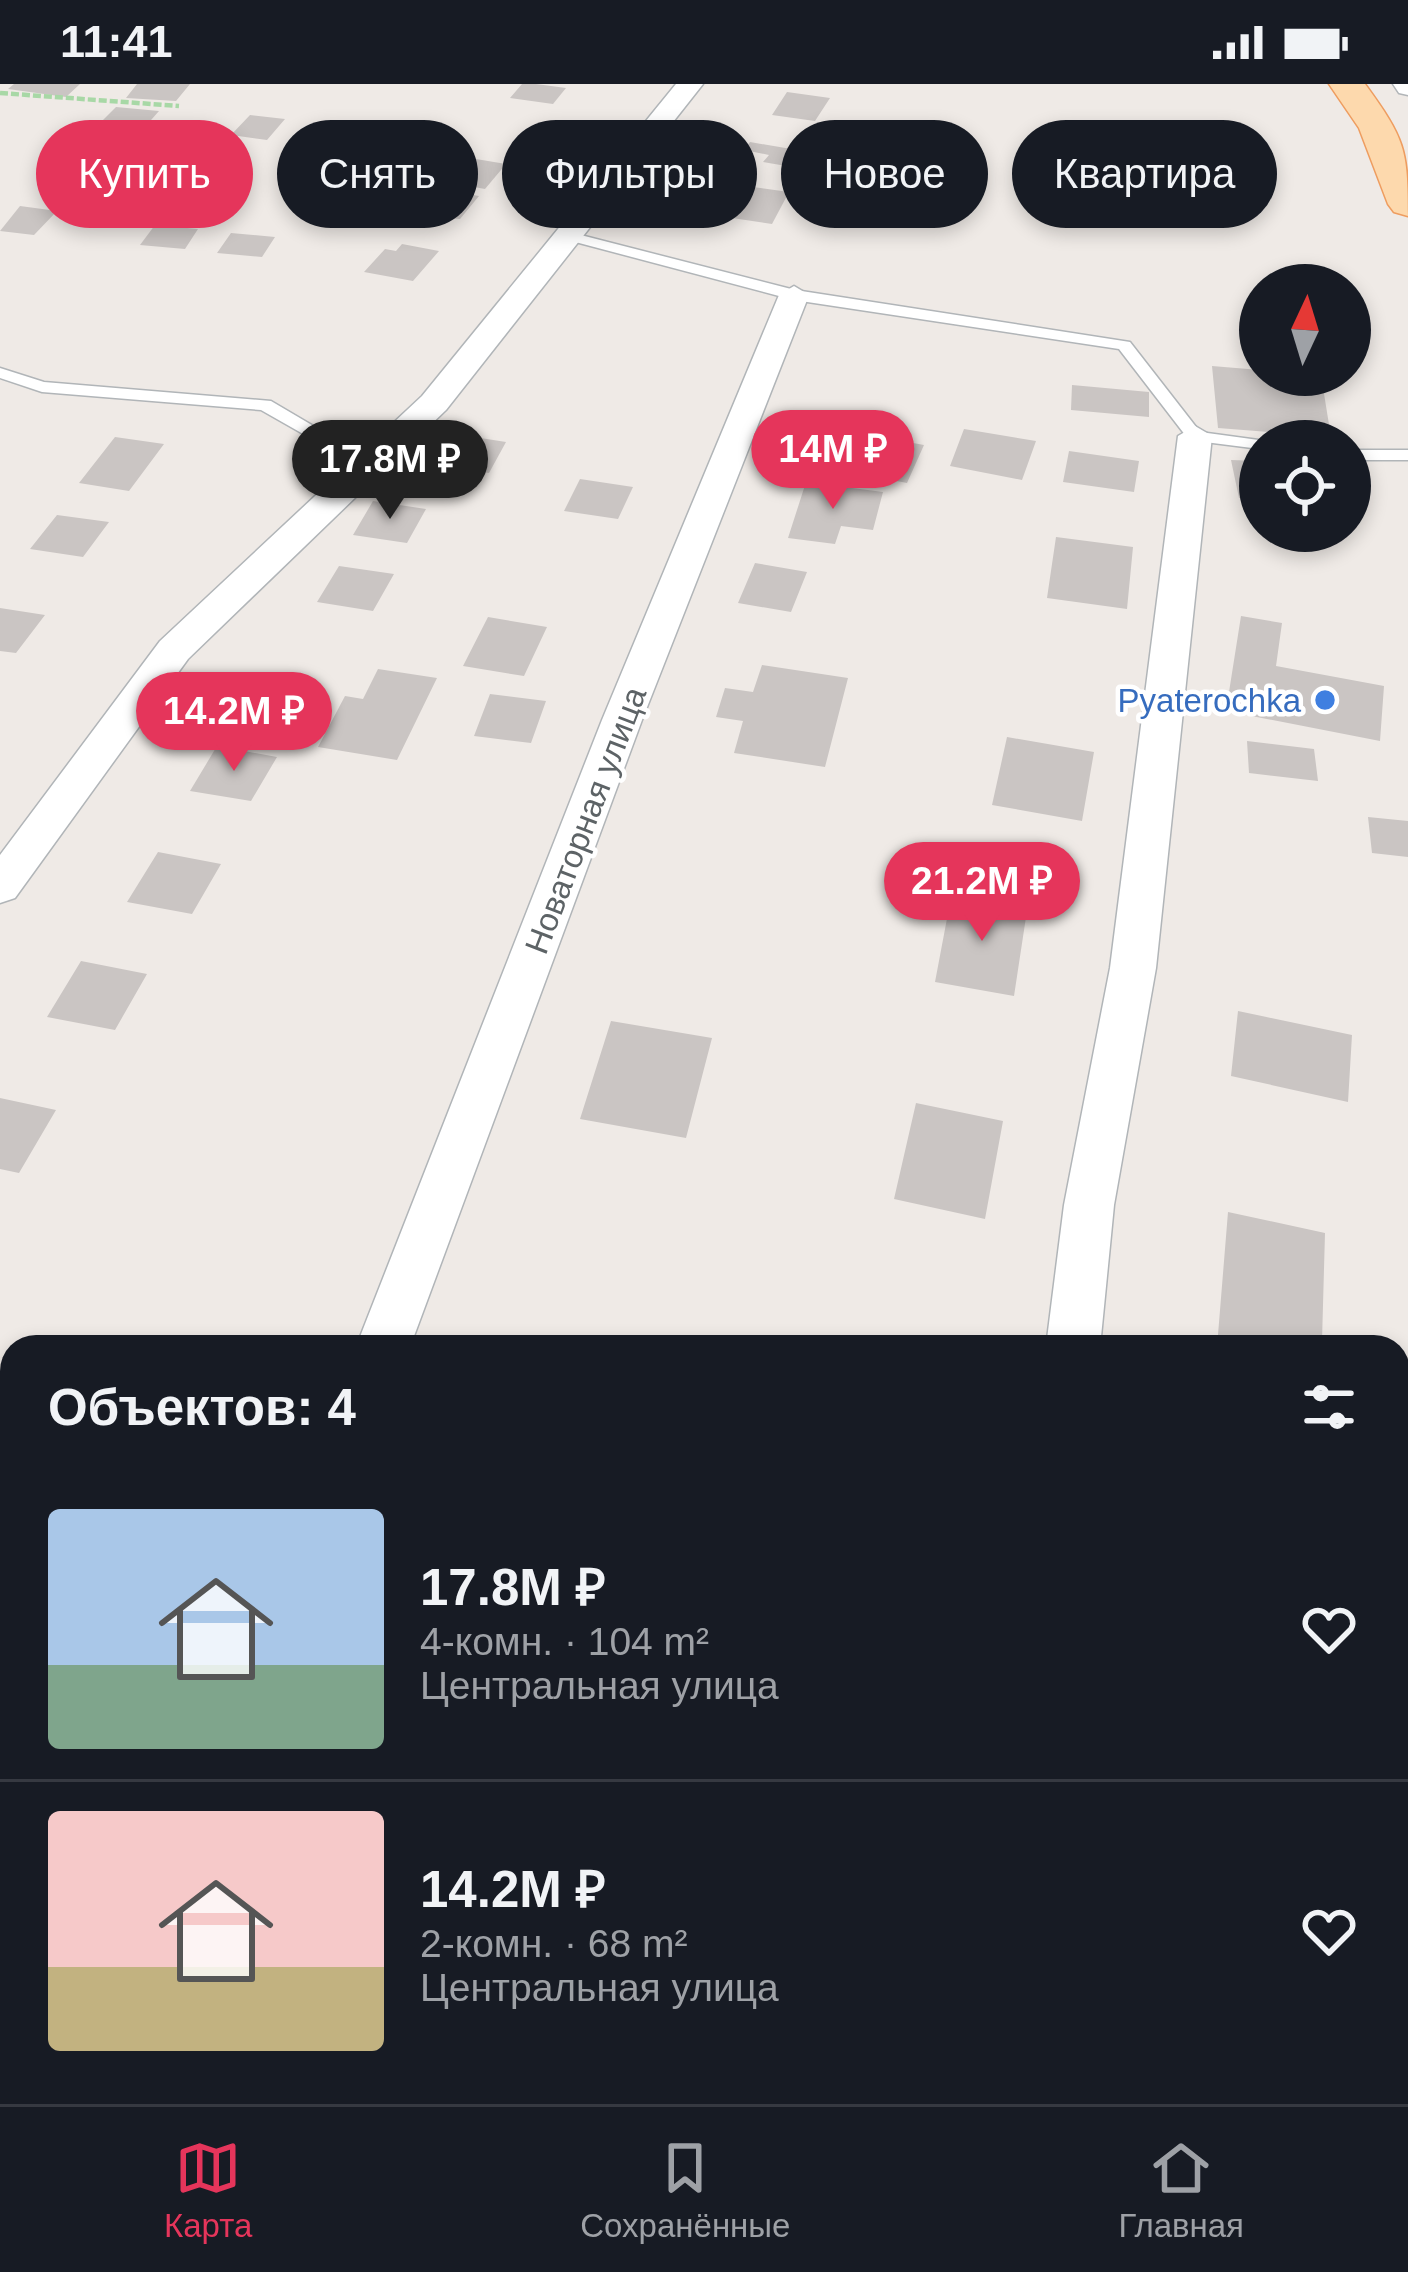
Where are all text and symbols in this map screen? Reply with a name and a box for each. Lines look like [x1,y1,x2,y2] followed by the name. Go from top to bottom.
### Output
[60,16,173,67] text: 11:41
[36,120,253,228] chip: Купить
[277,120,478,228] chip: Снять
[502,120,757,228] chip: Фильтры
[781,120,988,228] chip: Новое
[1012,120,1277,228] chip: Квартира
[1239,264,1371,396] north arrow
[1239,264,1371,552] map controls
[749,410,917,512] pin: 14M ₽
[279,420,501,522] pin: 17.8M ₽
[1239,420,1371,552] button: locate
[778,427,888,470] text: 14M ₽
[319,437,461,480] text: 17.8M ₽
[123,672,345,774] pin: 14.2M ₽
[518,681,654,959] street label: Новаторная улица
[1118,682,1302,719] place label: Pyaterochka
[1312,687,1338,713] marker: Pyaterochka
[163,689,305,732] text: 14.2M ₽
[871,842,1093,944] pin: 21.2M ₽
[911,859,1053,902] text: 21.2M ₽
[1296,1374,1362,1440] icon: filters
[48,1379,356,1436] text: Объектов: 4
[144,1557,288,1701] icon: home
[420,1559,606,1616] text: 17.8M ₽
[1296,1596,1362,1662] icon: heart
[420,1620,709,1663] text: 4-комн. · 104 m²
[420,1664,779,1707] text: Центральная улица
[144,1859,288,2003] icon: home
[420,1861,606,1918] text: 14.2M ₽
[1296,1898,1362,1964] icon: heart
[420,1922,687,1965] text: 2-комн. · 68 m²
[420,1966,779,2009] text: Центральная улица
[164,2135,252,2245] tab: Карта
[580,2135,790,2245] tab: Сохранённые
[1118,2135,1244,2245] tab: Главная

